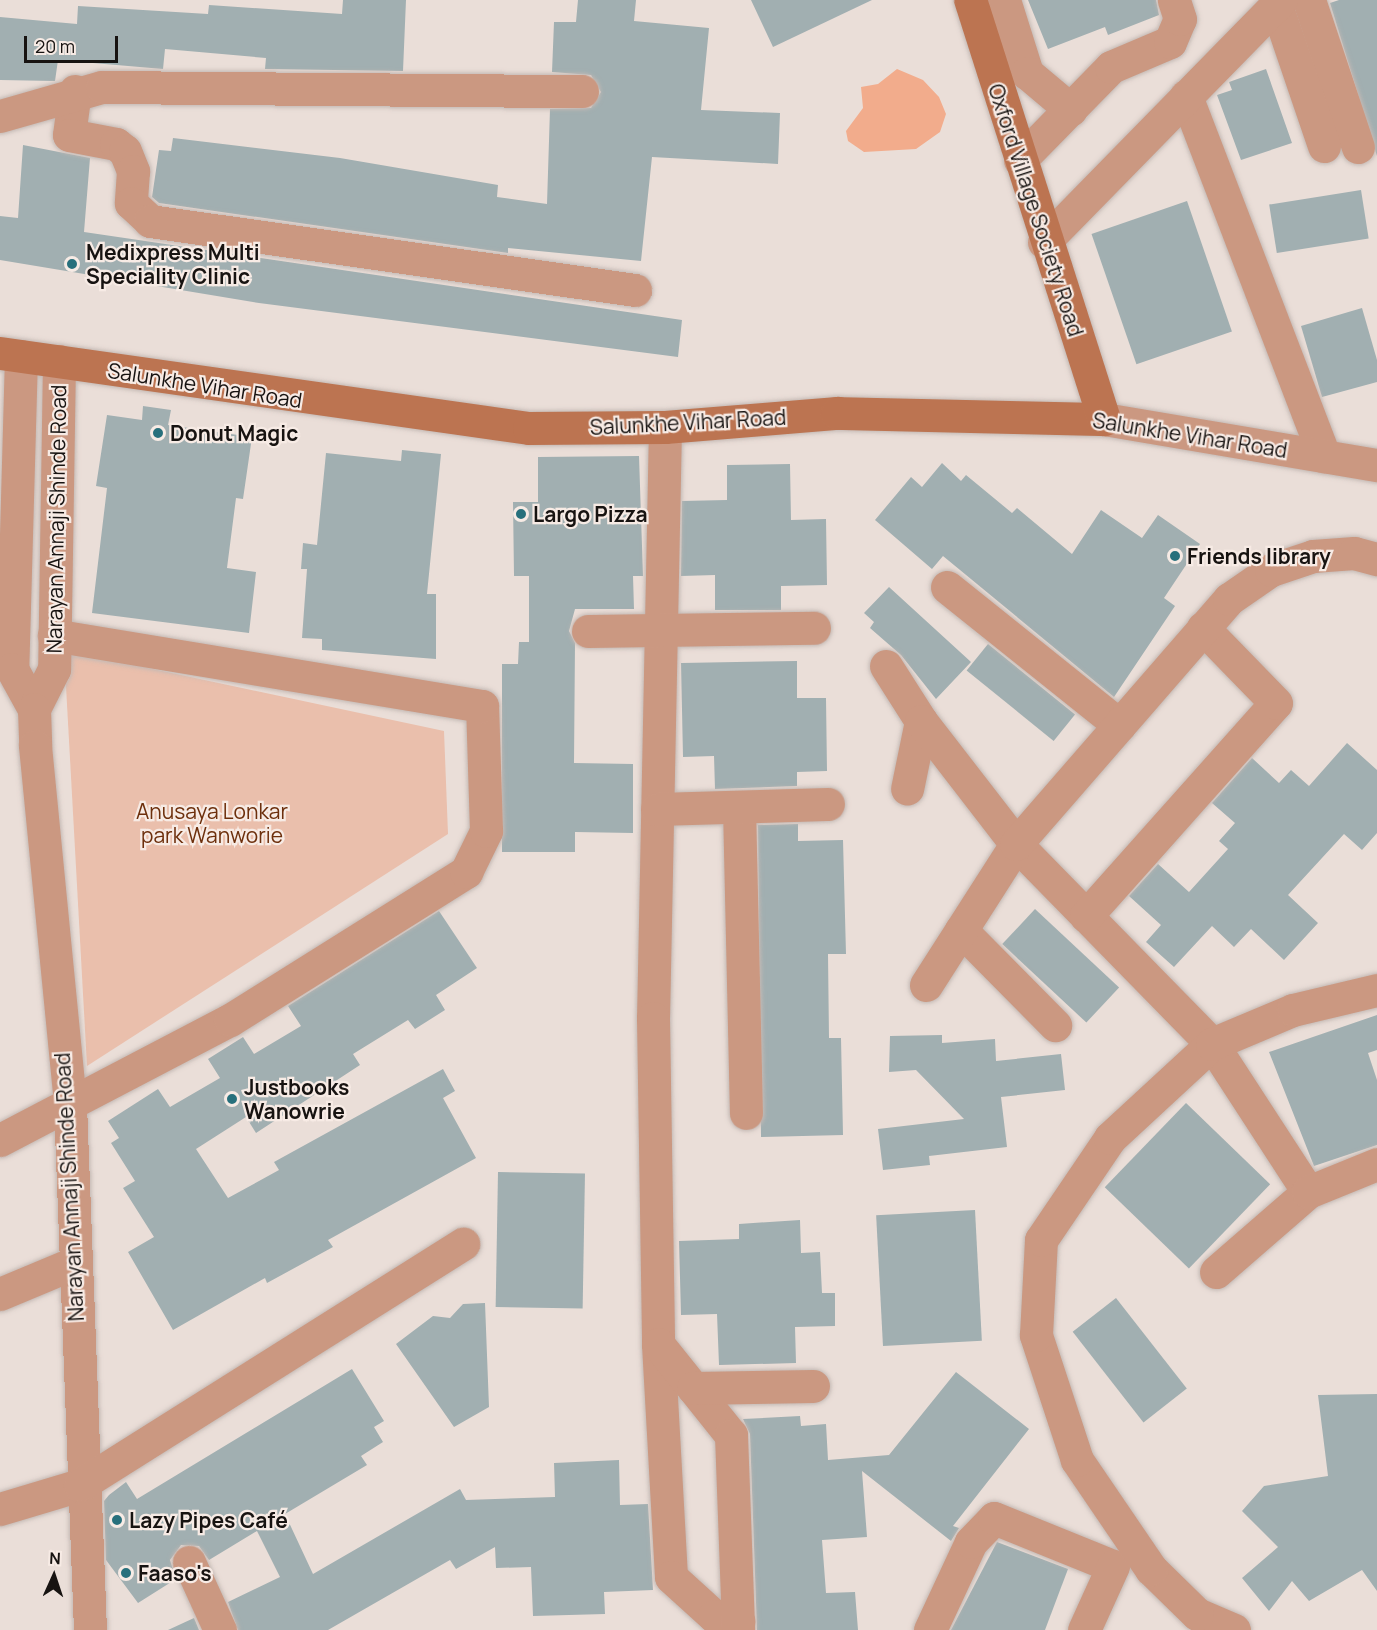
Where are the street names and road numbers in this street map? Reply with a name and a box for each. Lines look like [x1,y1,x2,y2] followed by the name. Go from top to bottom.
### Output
[983,81,1089,339] street label: Oxford Village Society Road
[106,357,304,413] street label: Salunkhe Vihar Road
[41,384,71,654] street label: Narayan Annaji Shinde Road
[589,404,787,440] street label: Salunkhe Vihar Road
[1091,407,1289,463] street label: Salunkhe Vihar Road
[49,1052,89,1322] street label: Narayan Annaji Shinde Road

